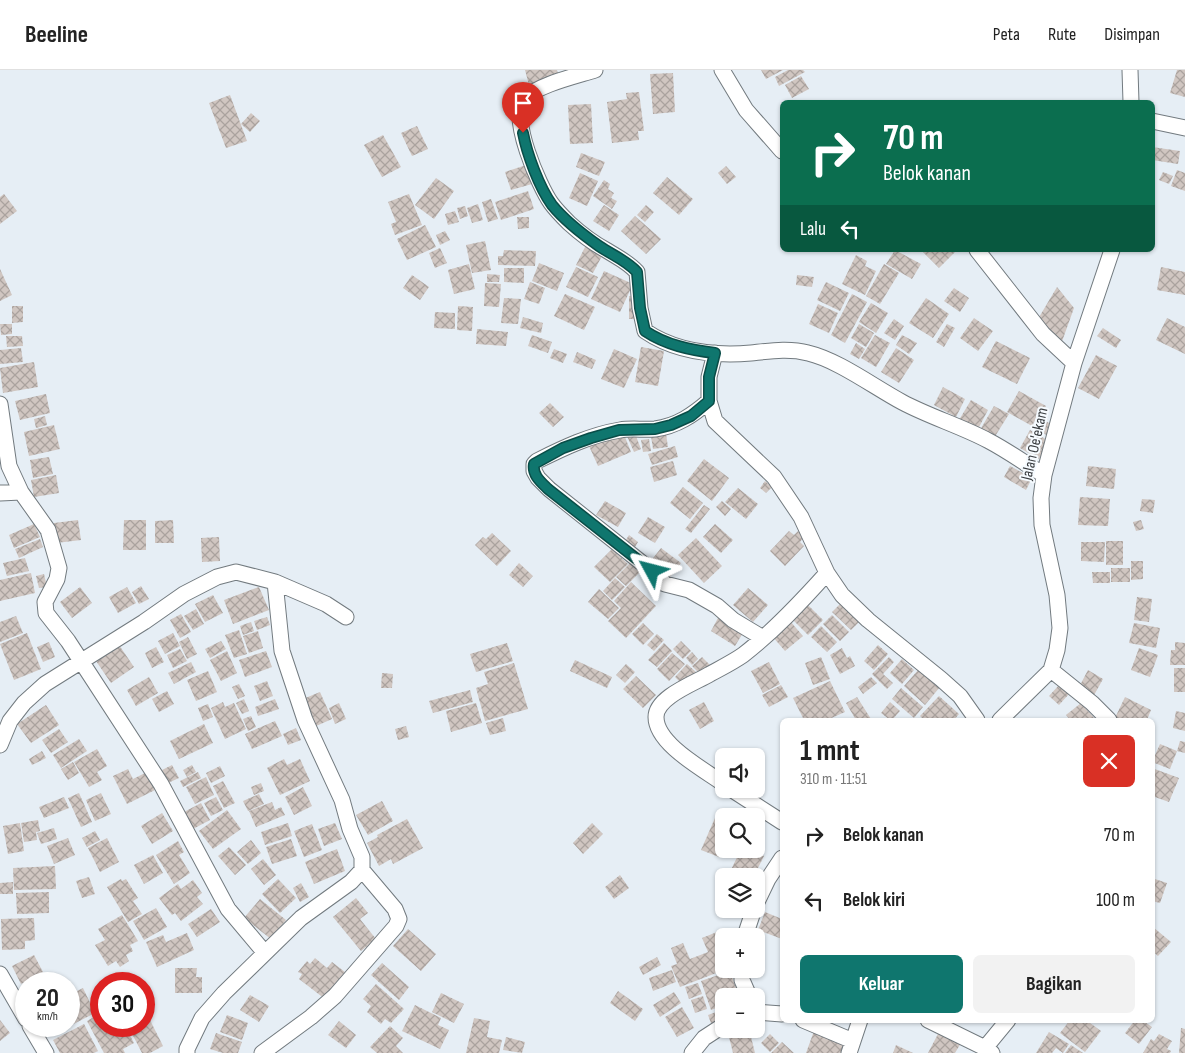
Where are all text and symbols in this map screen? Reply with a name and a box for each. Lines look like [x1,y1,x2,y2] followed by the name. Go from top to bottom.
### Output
[25,20,88,49] text: Beeline
[993,24,1020,45] text: Peta
[1048,24,1076,45] text: Rute
[1104,24,1160,45] text: Disimpan
[502,82,544,133] pin
[509,89,537,117] icon: arrive
[883,117,943,160] text: 70 m
[800,120,865,185] icon: right
[883,160,971,187] text: Belok kanan
[836,215,864,243] icon: left
[800,218,826,241] text: Lalu
[1017,406,1053,483] street label: Jalan Oe'ekam
[625,544,677,596] position arrow
[800,733,860,769] text: 1 mnt
[1083,735,1135,787] button: close
[715,748,765,1038] map controls
[715,748,765,798] button: sound
[800,770,867,789] text: 310 m · 11:51
[715,808,765,858] button: search
[800,822,828,850] icon: right
[843,824,924,847] text: Belok kanan
[1104,824,1135,847] text: 70 m
[715,868,765,918] button: layers
[800,887,828,915] icon: left
[843,889,905,912] text: Belok kiri
[1096,889,1135,912] text: 100 m
[715,928,765,978] button: +
[800,955,963,1013] button: Keluar
[973,955,1135,1013] button: Bagikan
[90,972,155,1037] speed limit sign: 30
[36,983,59,1014] text: 20
[715,988,765,1038] button: −
[37,1009,58,1024] text: km/h

